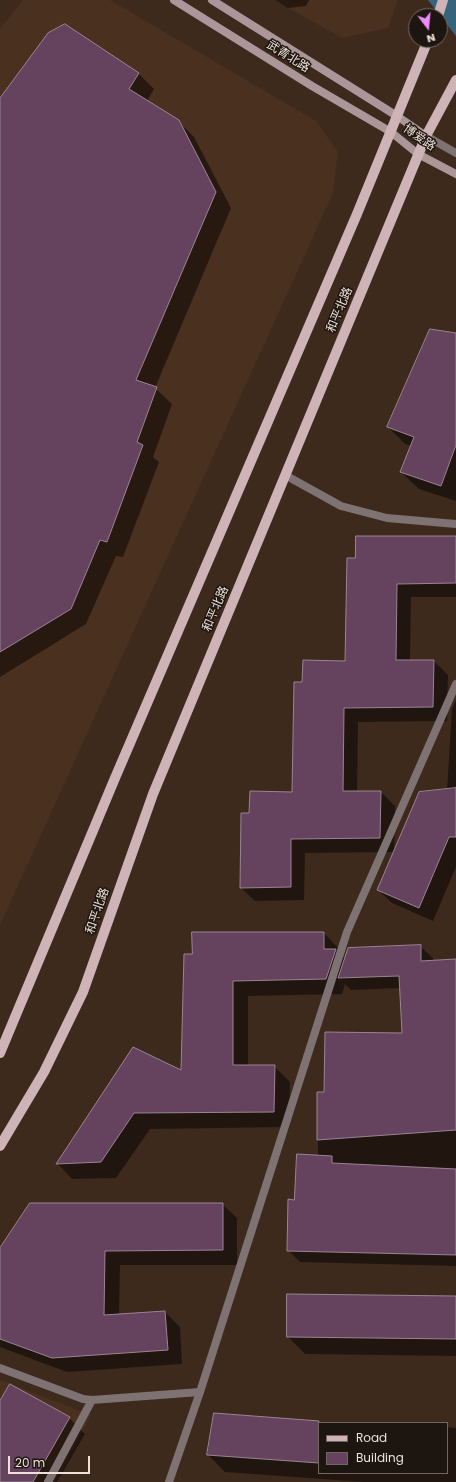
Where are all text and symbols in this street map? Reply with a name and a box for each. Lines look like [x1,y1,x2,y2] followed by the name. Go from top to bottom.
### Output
[408,8,448,48] north arrow
[425,30,437,47] text: N
[264,38,312,76] street label: 武青北路
[400,122,438,154] street label: 博爱路
[324,285,356,335] street label: 和平北路
[200,584,232,634] street label: 和平北路
[83,886,113,936] street label: 和平北路
[318,1422,448,1474] legend
[356,1429,387,1446] text: Road
[10,1448,92,1474] scale bar
[356,1449,404,1466] text: Building
[15,1454,45,1471] text: 20 m

